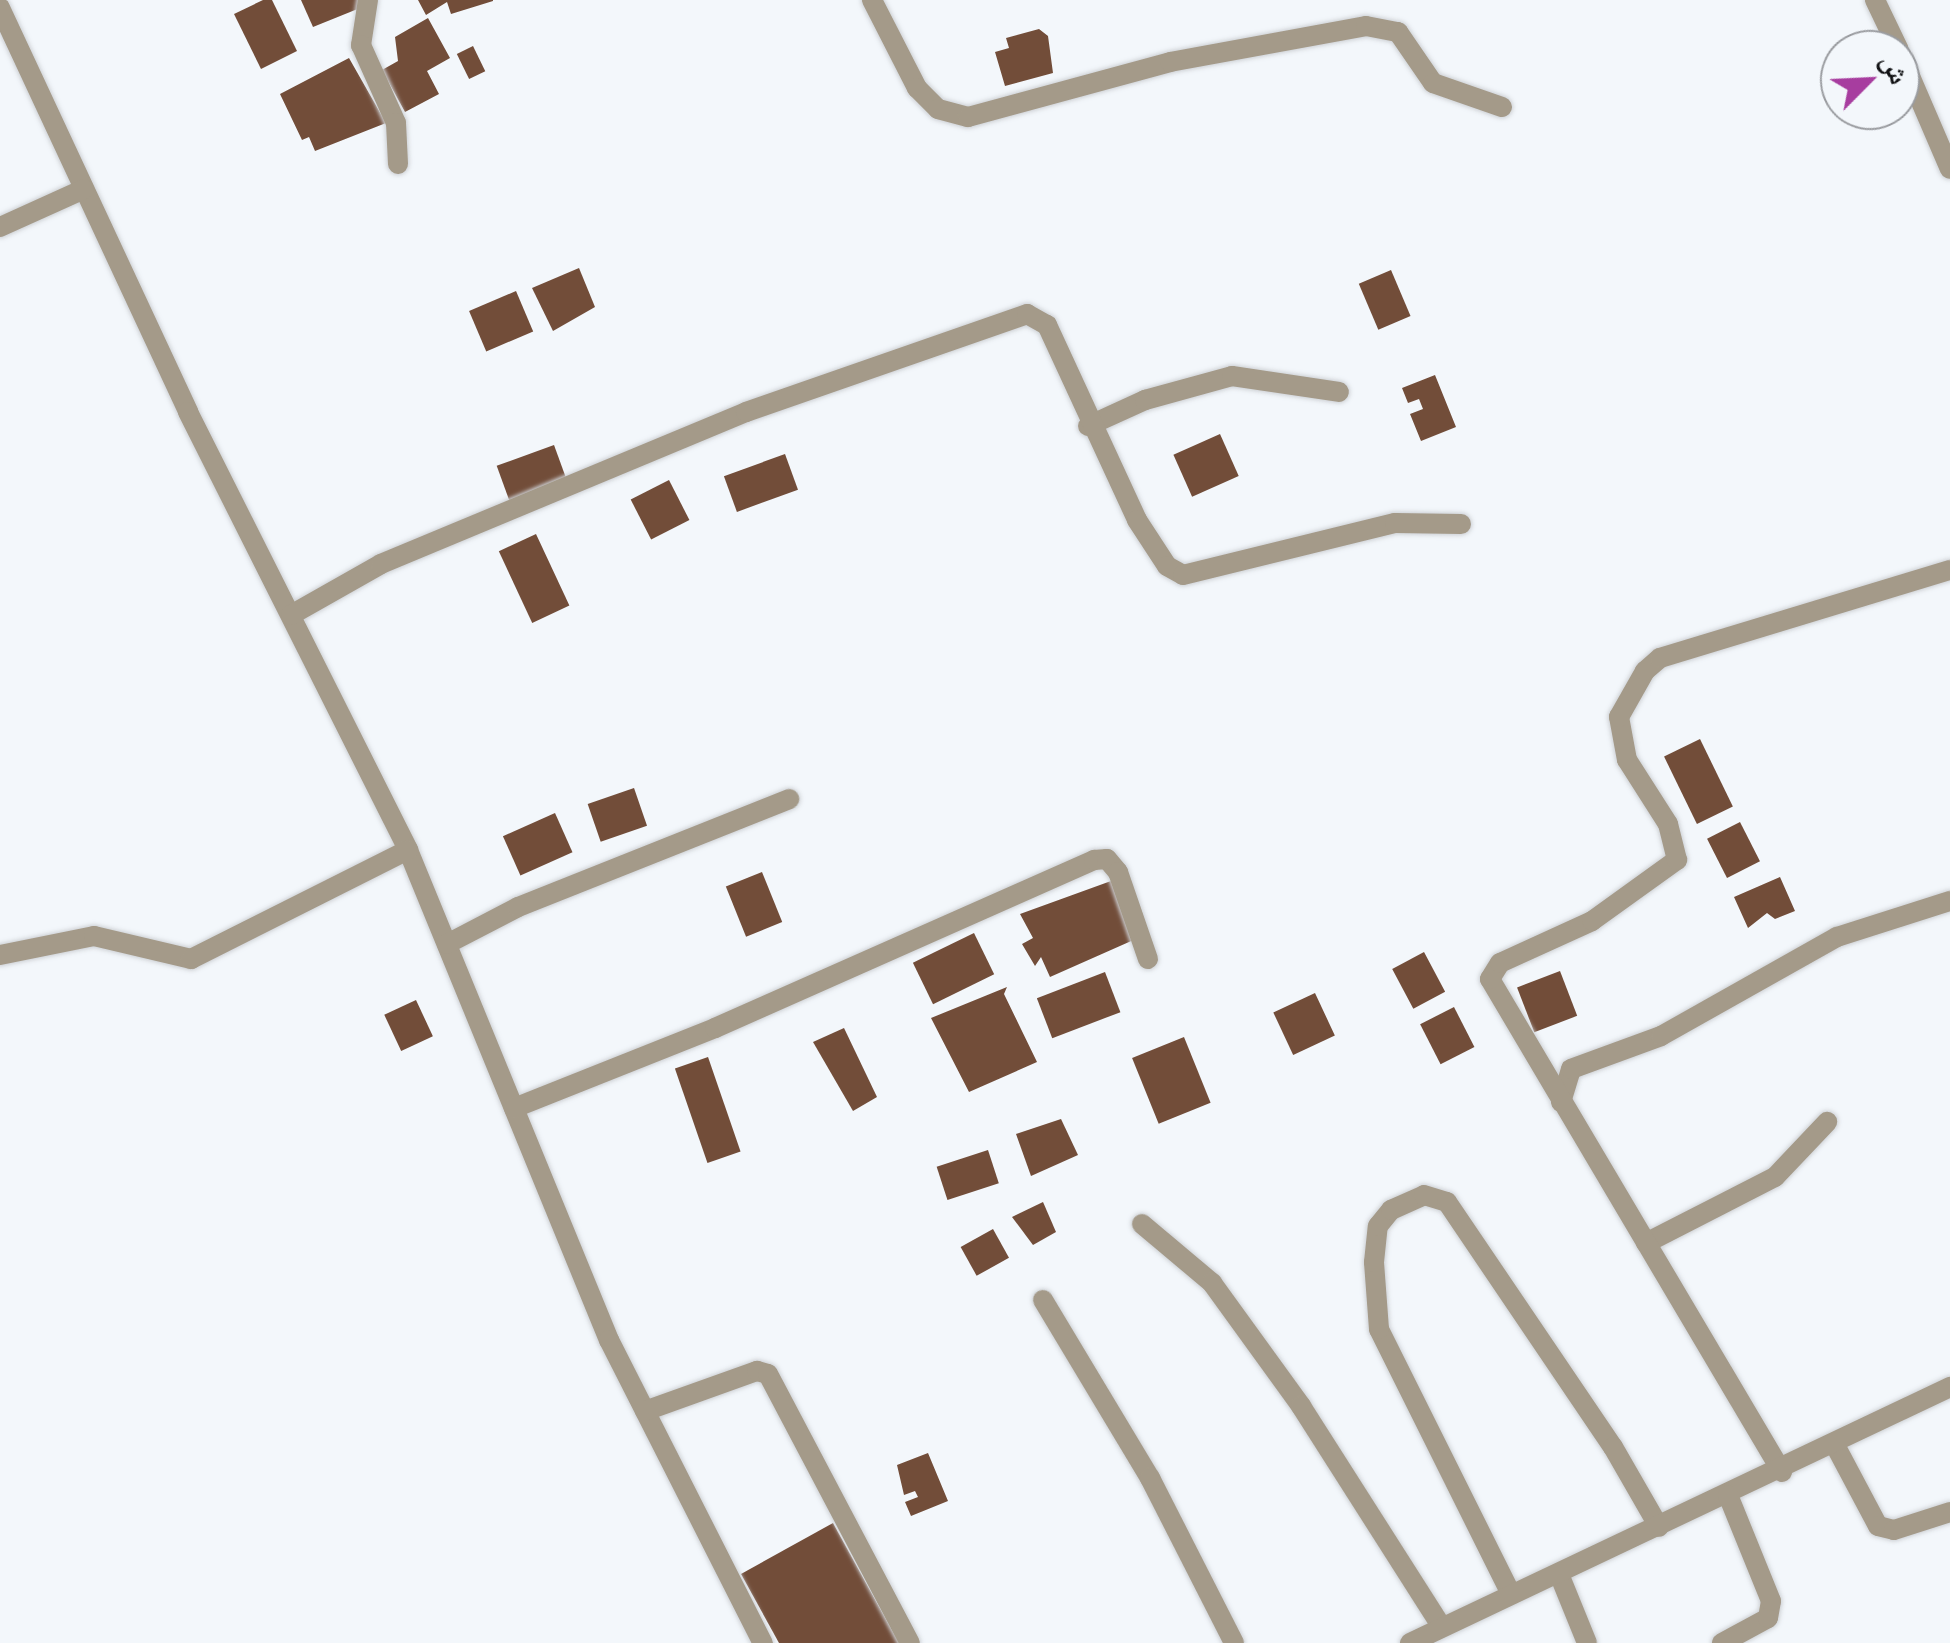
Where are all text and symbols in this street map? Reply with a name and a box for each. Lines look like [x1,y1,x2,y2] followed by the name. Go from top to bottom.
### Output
[1820,30,1920,130] north arrow
[1873,47,1919,90] text: ش

